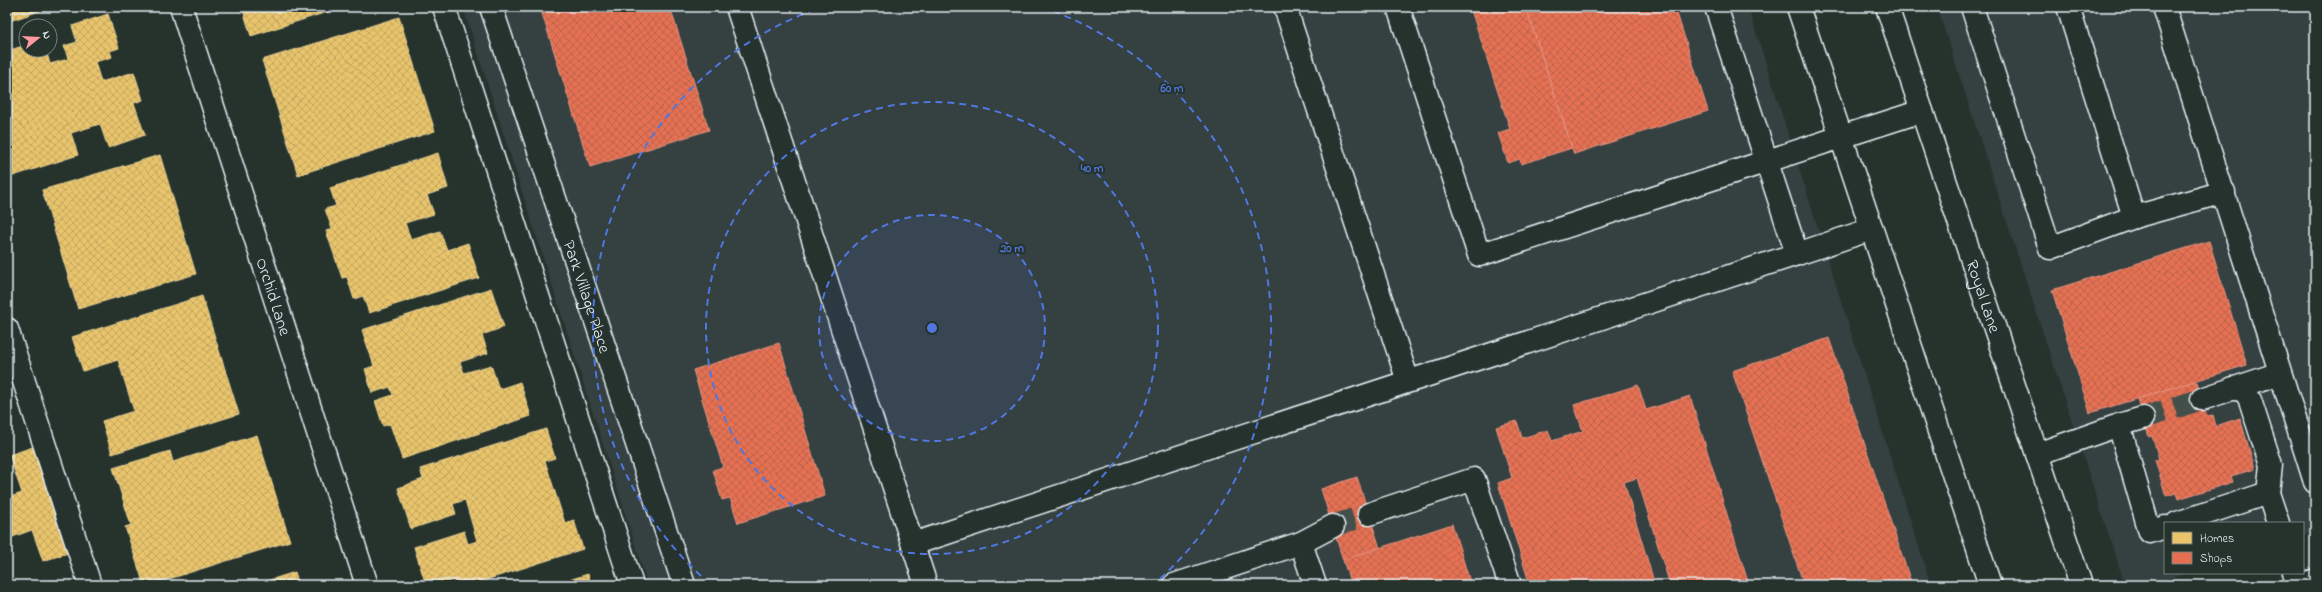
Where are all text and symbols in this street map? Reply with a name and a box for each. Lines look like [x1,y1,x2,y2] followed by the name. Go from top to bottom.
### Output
[18,18,58,58] north arrow
[38,29,55,41] text: N
[1160,80,1184,98] text: 60 m
[1080,160,1104,178] text: 40 m
[556,237,617,357] street label: Park Village Place
[999,240,1024,258] text: 20 m
[248,255,297,339] street label: Orchid Lane
[1959,257,2007,337] street label: Royal Lane
[925,321,939,335] centre of rings
[2164,522,2304,574] legend
[2200,530,2234,548] text: Homes
[2200,550,2232,568] text: Shops

